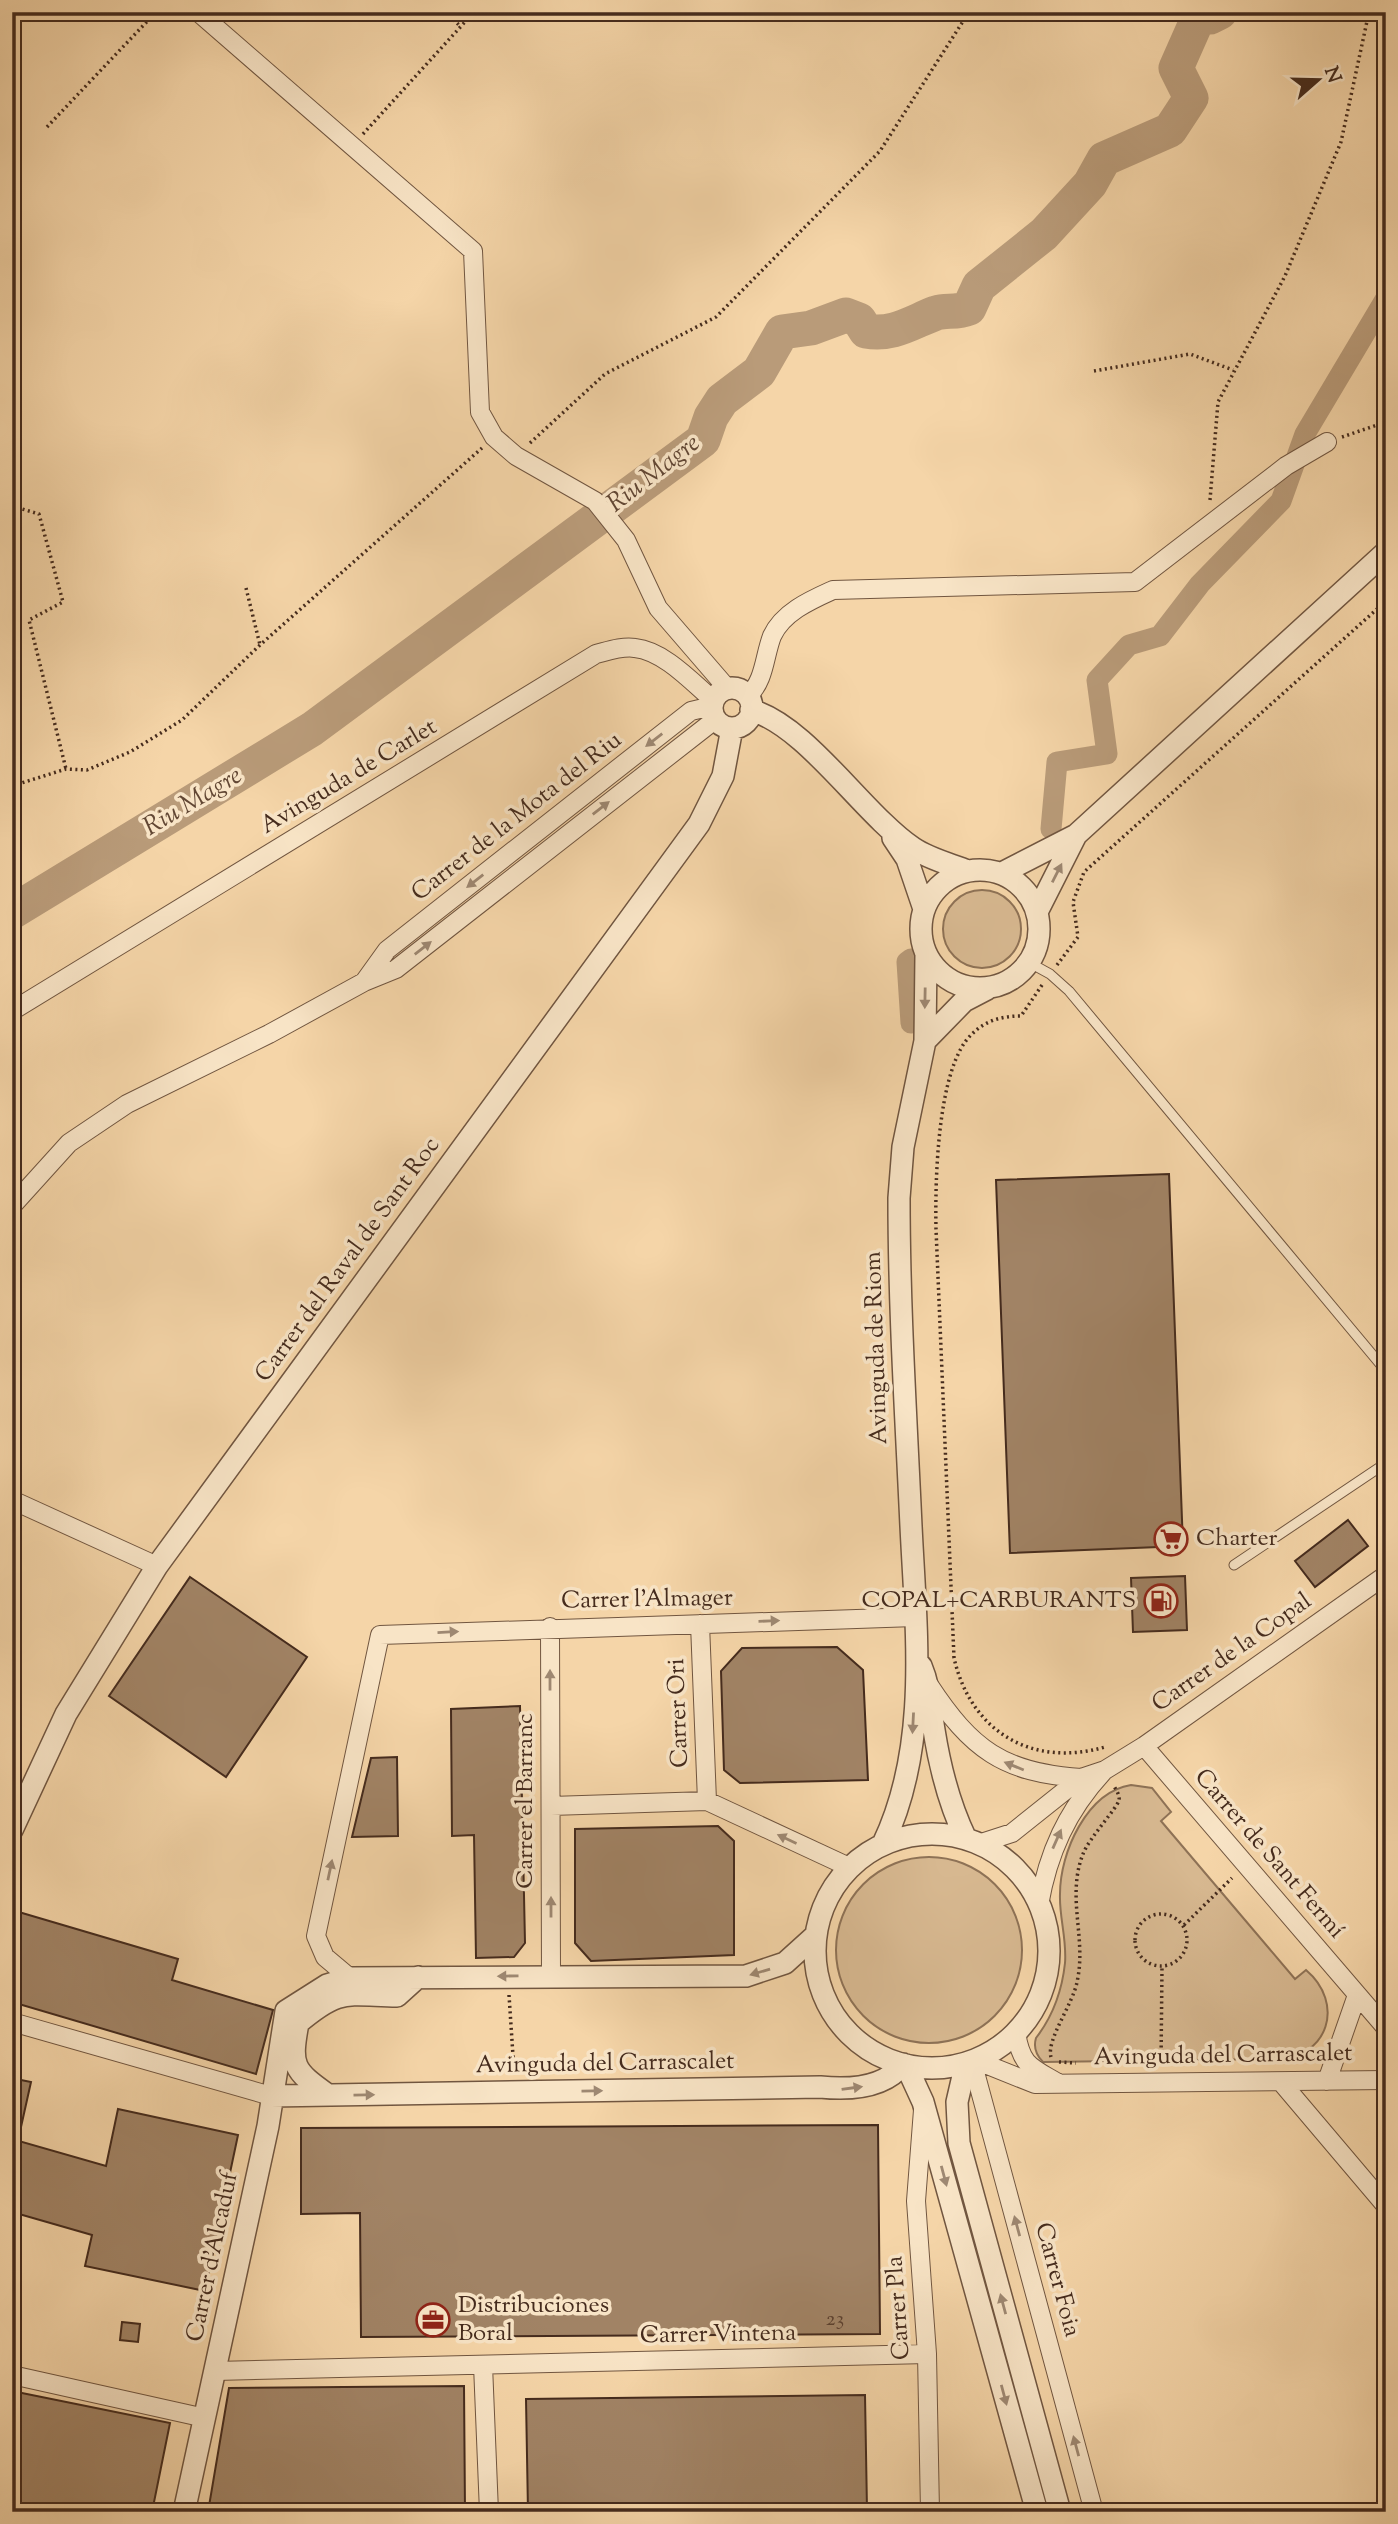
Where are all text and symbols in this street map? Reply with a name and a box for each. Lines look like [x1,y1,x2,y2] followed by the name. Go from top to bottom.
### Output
[1282,46,1352,116] north arrow
[1316,63,1347,87] text: N
[600,426,708,522] water label: Riu Magre
[254,711,444,843] street label: Avinguda de Carlet
[405,724,629,910] street label: Carrer de la Mota del Riu
[646,733,664,748] one-way arrow
[137,758,249,846] water label: Riu Magre
[592,800,610,815] one-way arrow
[1051,863,1062,883] one-way arrow
[467,873,485,888] one-way arrow
[413,941,431,956] one-way arrow
[920,987,931,1009] one-way arrow
[247,1130,449,1389] street label: Carrer del Raval de Sant Roc
[857,1251,897,1445] street label: Avinguda de Riom
[1152,1520,1190,1558] supermarket icon: Charter
[1196,1522,1278,1556] place label: Charter
[561,1582,733,1618] street label: Carrer l'Almager
[1142,1582,1180,1620] fuel station icon: COPAL+CARBURANTS
[861,1584,1136,1618] place label: COPAL+CARBURANTS
[1145,1585,1319,1721] street label: Carrer de la Copal
[758,1616,780,1627] one-way arrow
[437,1626,459,1637] one-way arrow
[660,1658,698,1768] street label: Carrer Ori
[544,1668,556,1690] one-way arrow
[509,1713,543,1889] street label: Carrer el Barranc
[908,1713,919,1735] one-way arrow
[1003,1761,1024,1772] one-way arrow
[1186,1762,1352,1946] street label: Carrer de Sant Fermí
[1052,1829,1063,1850] one-way arrow
[777,1833,797,1844] one-way arrow
[325,1859,336,1881] one-way arrow
[545,1896,557,1918] one-way arrow
[749,1968,770,1978] one-way arrow
[497,1970,519,1981] one-way arrow
[1093,2037,1353,2075] street label: Avinguda del Carrascalet
[475,2045,735,2083] street label: Avinguda del Carrascalet
[841,2082,863,2093] one-way arrow
[581,2085,603,2097] one-way arrow
[353,2089,375,2100] one-way arrow
[939,2165,950,2187] one-way arrow
[178,2167,248,2345] street label: Carrer d'Alcaduf
[1011,2215,1022,2237] one-way arrow
[1025,2219,1089,2341] street label: Carrer Foia
[878,2255,920,2361] street label: Carrer Pla
[458,2289,609,2351] place label: Distribuciones Boral
[997,2293,1008,2315] one-way arrow
[414,2301,452,2339] office icon: Distribuciones Boral
[826,2305,844,2335] house number: 23
[640,2317,796,2353] street label: Carrer Vintena
[1000,2385,1010,2406] one-way arrow
[1070,2435,1081,2457] one-way arrow

